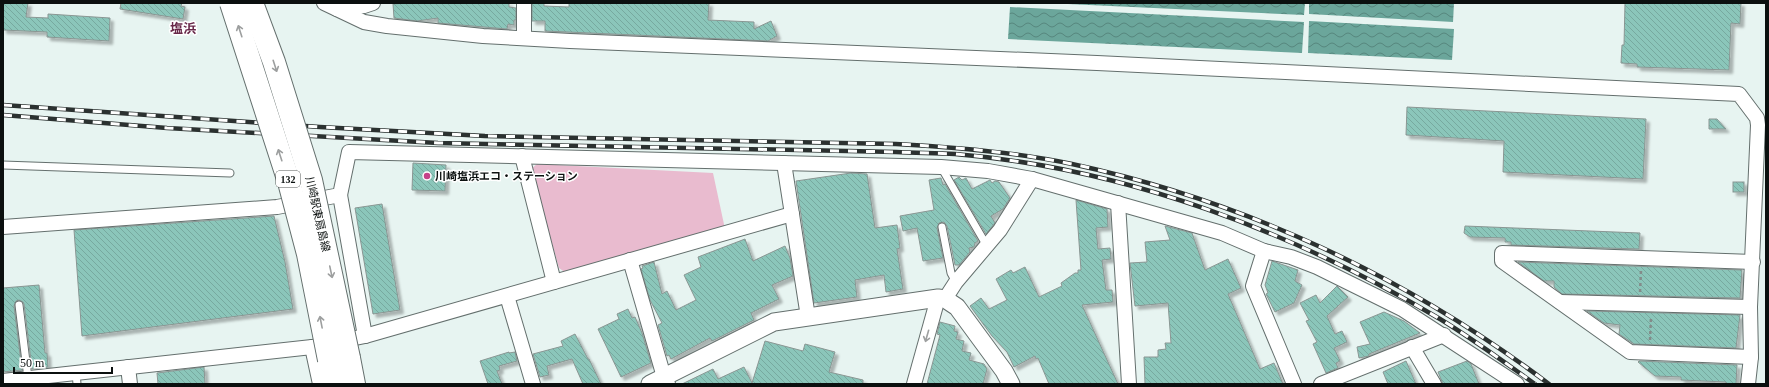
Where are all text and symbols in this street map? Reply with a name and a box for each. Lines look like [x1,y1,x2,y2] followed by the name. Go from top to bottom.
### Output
[170,21,196,36] district label: 塩浜
[236,25,244,37] one-way arrow
[272,59,279,72] one-way arrow
[276,149,284,161] one-way arrow
[435,170,578,182] place label: 川崎塩浜エコ・ステーション
[276,171,300,187] road number: 132
[422,171,432,181] marker: 川崎塩浜エコ・ステーション
[303,175,333,253] street label: 川崎駅東扇島線
[327,266,335,279] one-way arrow
[317,315,325,328] one-way arrow
[923,329,930,342] one-way arrow
[14,349,112,375] scale bar
[20,356,45,370] text: 50 m

